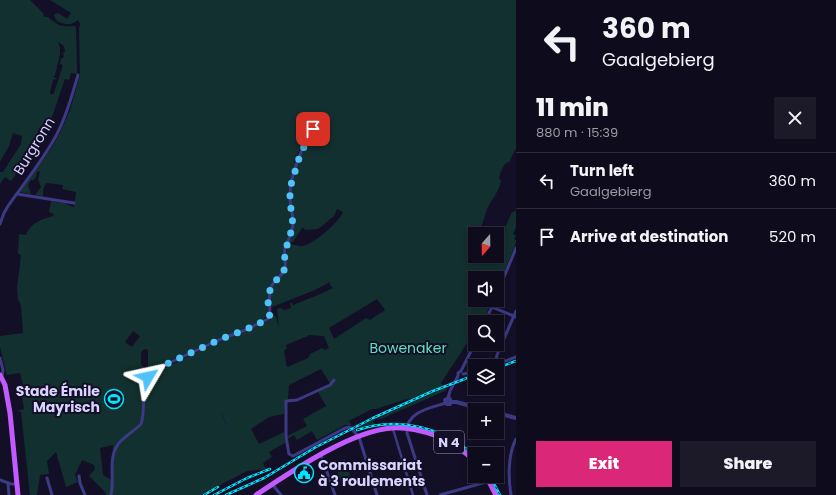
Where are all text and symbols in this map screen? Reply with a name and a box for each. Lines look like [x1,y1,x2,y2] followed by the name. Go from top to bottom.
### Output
[602,9,691,48] text: 360 m
[536,16,588,68] icon: left
[602,47,715,72] text: Gaalgebierg
[536,91,609,124] text: 11 min
[774,97,816,139] button: close
[296,112,330,146] pin
[8,113,60,179] street label: Burgronn
[302,118,324,140] icon: arrive
[536,123,618,142] text: 880 m · 15:39
[570,160,634,181] text: Turn left
[536,170,558,192] icon: left
[769,170,816,191] text: 360 m
[570,182,651,201] text: Gaalgebierg
[536,226,558,248] icon: arrive
[570,226,728,247] text: Arrive at destination
[769,226,816,247] text: 520 m
[468,227,504,263] north arrow
[468,227,504,483] map controls
[468,271,504,307] button: sound
[468,315,504,351] button: search
[369,338,447,358] park label: Bowenaker
[127,356,169,398] position arrow
[468,359,504,395] button: layers
[16,381,100,417] place label: Stade Émile Mayrisch
[103,388,125,410] sports icon: Stade Émile Mayrisch
[468,403,504,439] button: +
[434,431,464,453] road number: N 4
[536,441,672,487] button: Exit
[680,441,816,487] button: Share
[468,447,504,483] button: −
[318,455,426,491] place label: Commissariat à 3 roulements
[293,462,315,484] public building icon: Commissariat à 3 roulements

